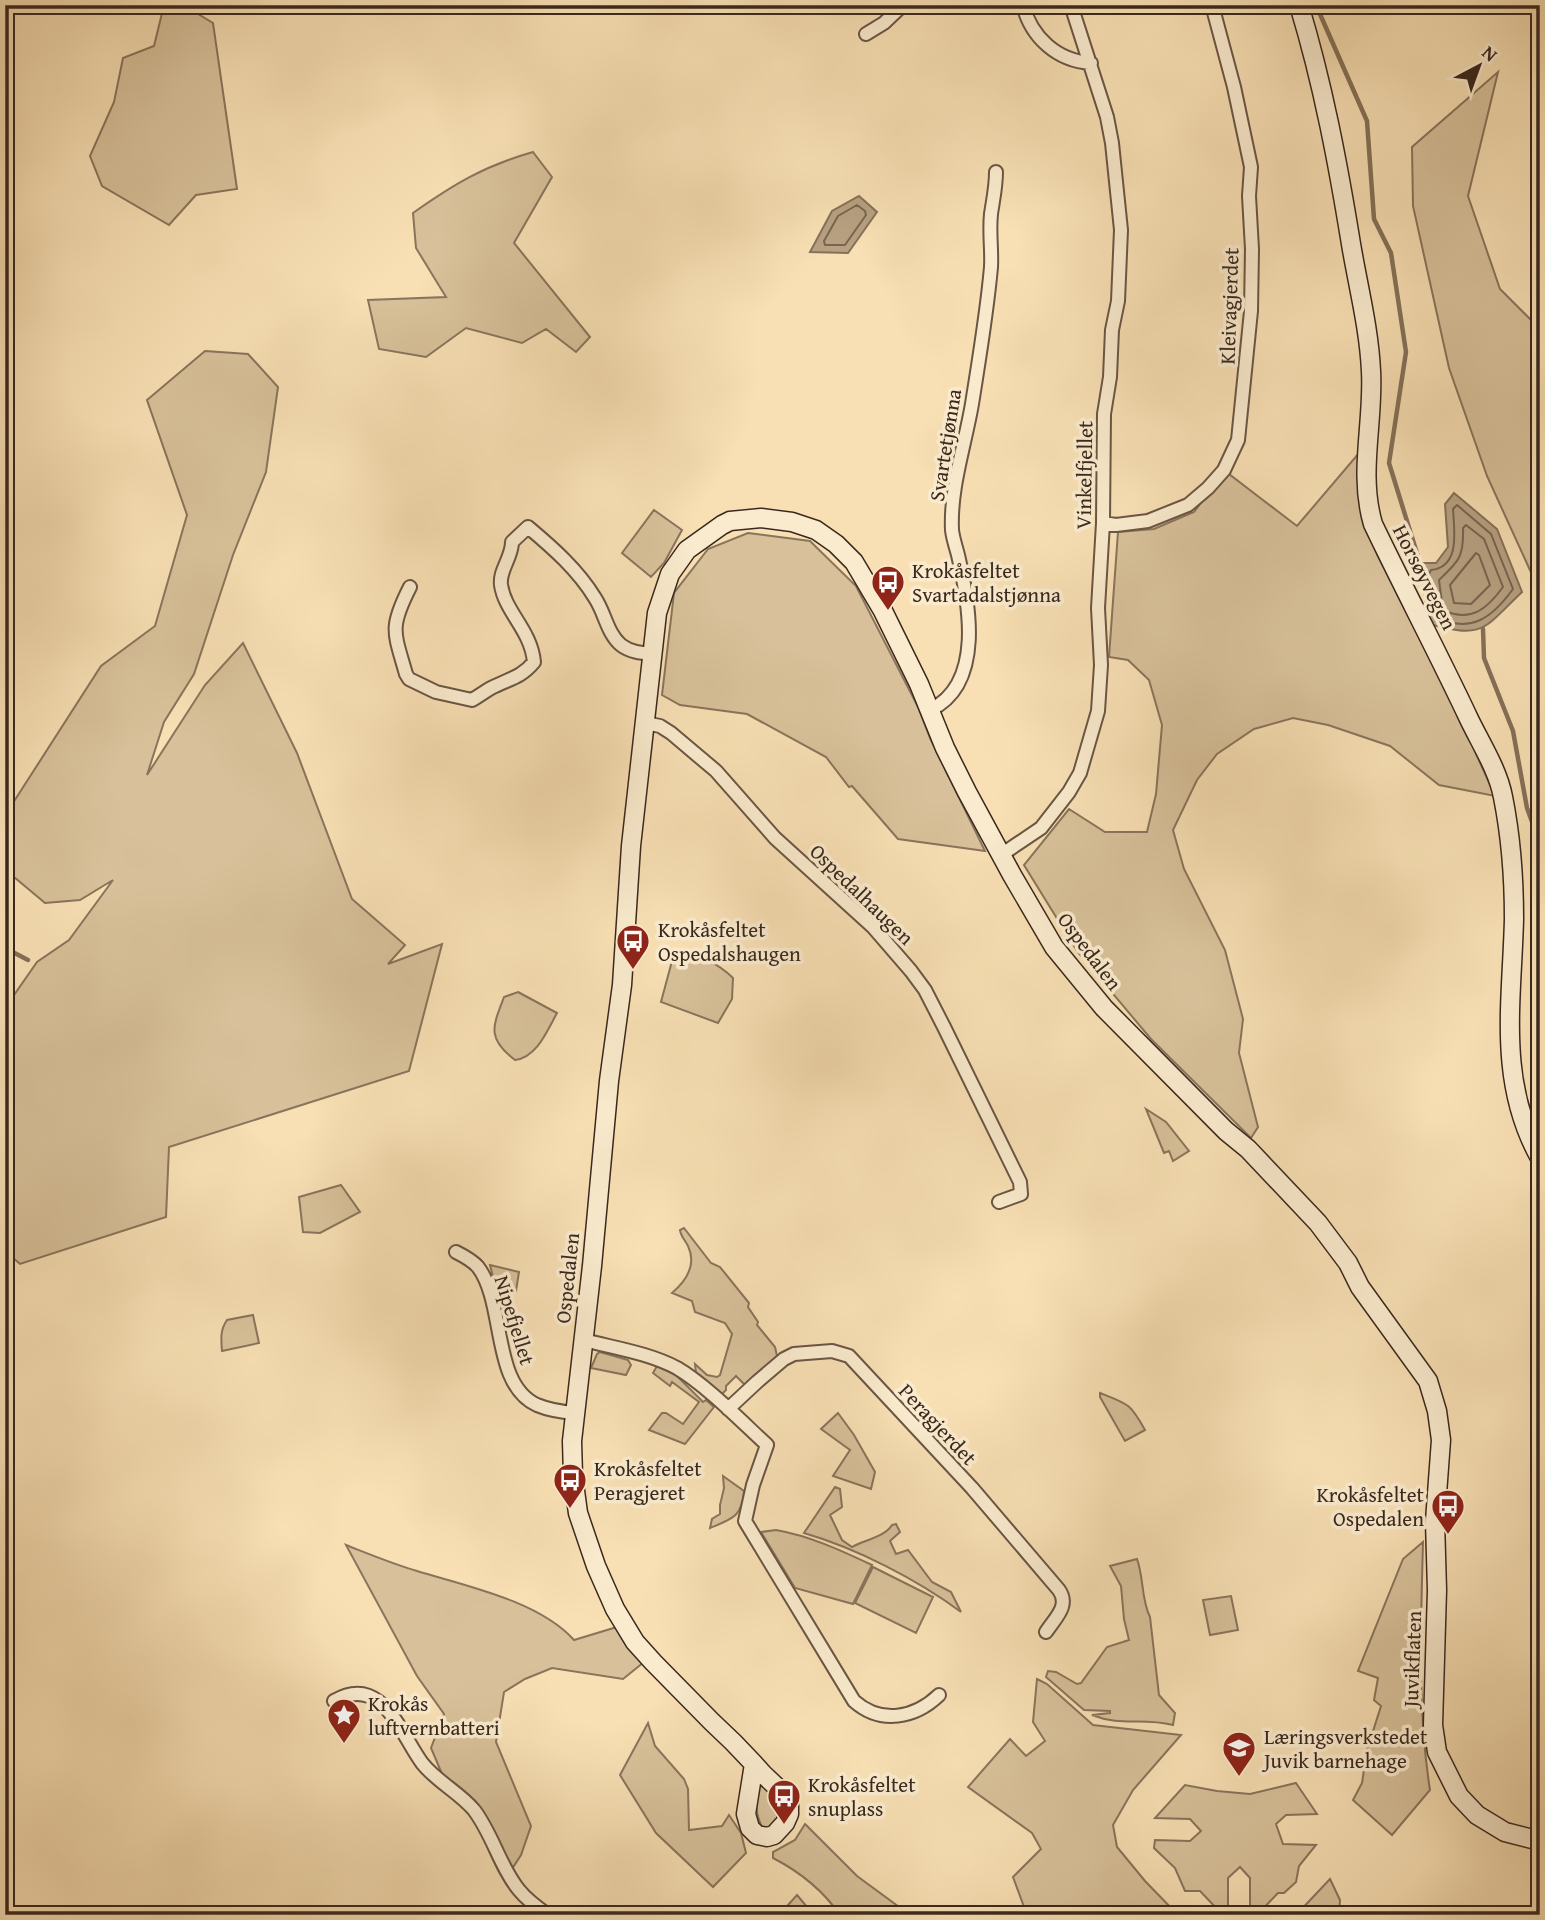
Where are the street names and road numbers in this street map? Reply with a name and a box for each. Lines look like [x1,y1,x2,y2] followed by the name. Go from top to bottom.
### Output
[1211,246,1247,365] street label: Kleivagjerdet
[921,386,969,503] street label: Svartetjønna
[1068,420,1100,530] street label: Vinkelfjellet
[1385,519,1465,635] street label: Horsøyvegen
[803,836,921,952] street label: Ospedalhaugen
[1050,905,1130,997] street label: Ospedalen
[547,1231,587,1325] street label: Ospedalen
[487,1271,543,1369] street label: Nipefjellet
[892,1376,985,1472] street label: Peragjerdet
[1395,1610,1429,1711] street label: Juvikflaten

